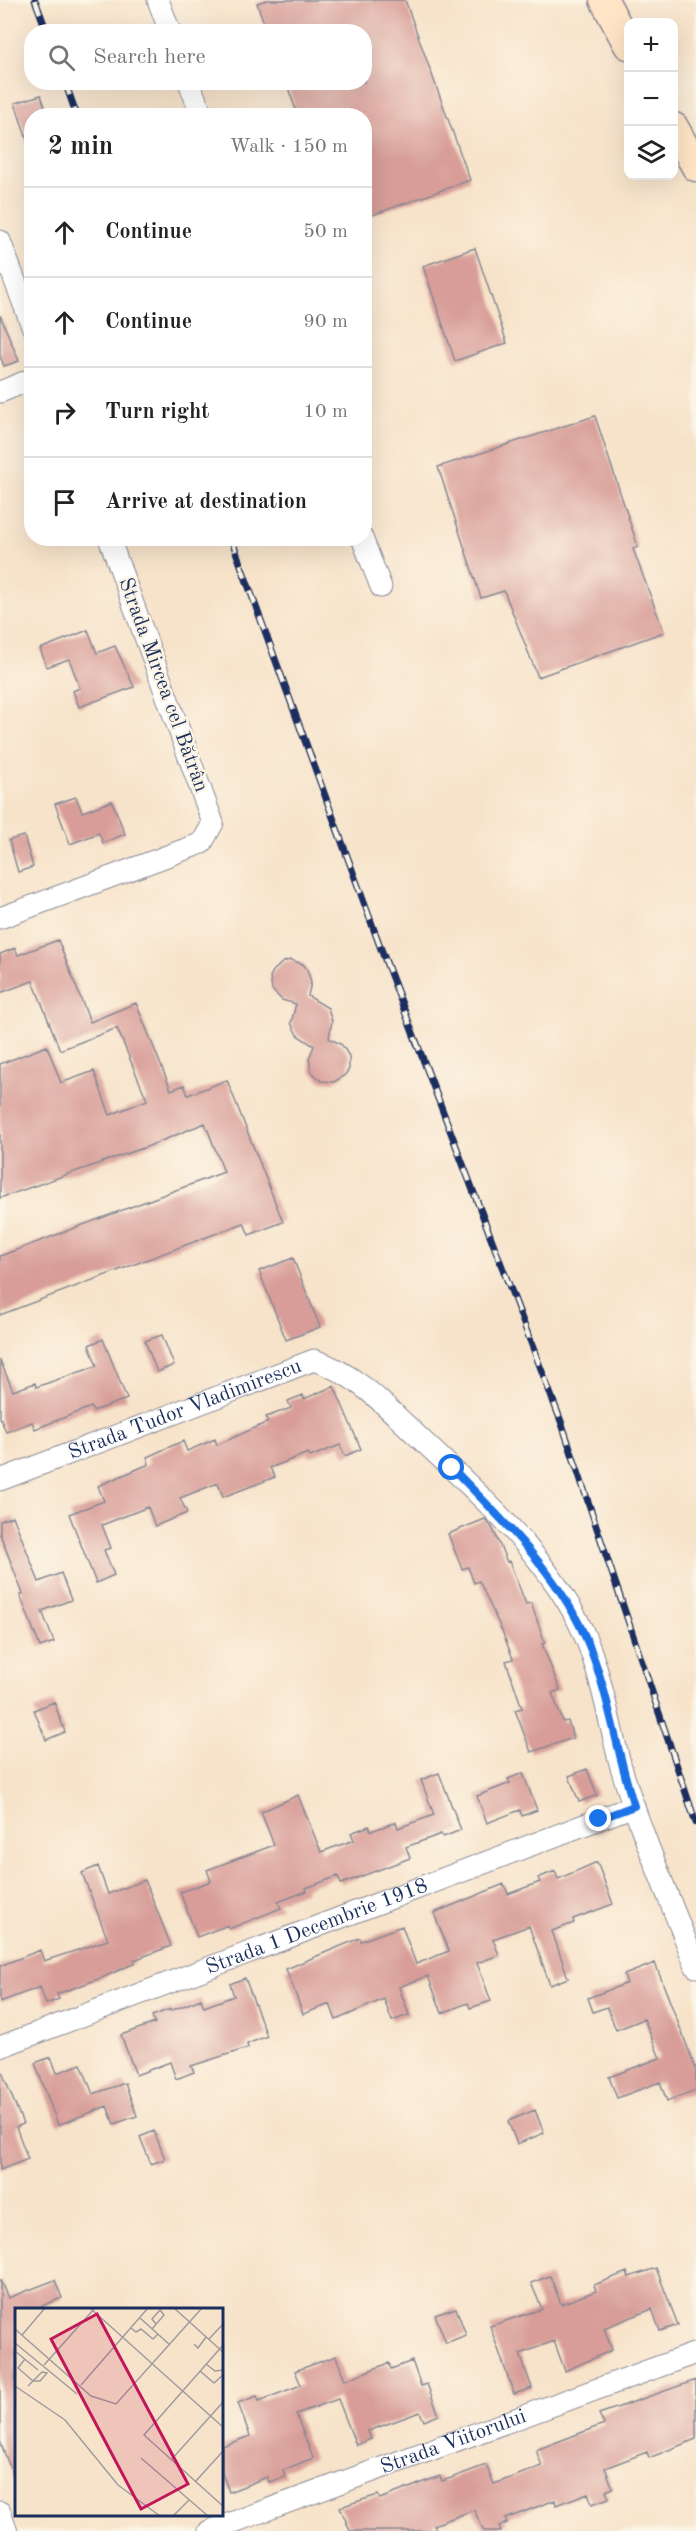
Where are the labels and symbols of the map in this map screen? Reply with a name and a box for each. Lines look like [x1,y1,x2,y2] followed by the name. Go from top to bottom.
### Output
[114,575,212,795] street label: Strada Mircea cel Bătrân
[65,1355,304,1463] street label: Strada Tudor Vladimirescu
[438,1454,464,1480] route start
[585,1805,611,1831] route end
[203,1875,431,1978] street label: Strada 1 Decembrie 1918
[15,2308,224,2516] inset map
[378,2406,529,2478] street label: Strada Viitorului

